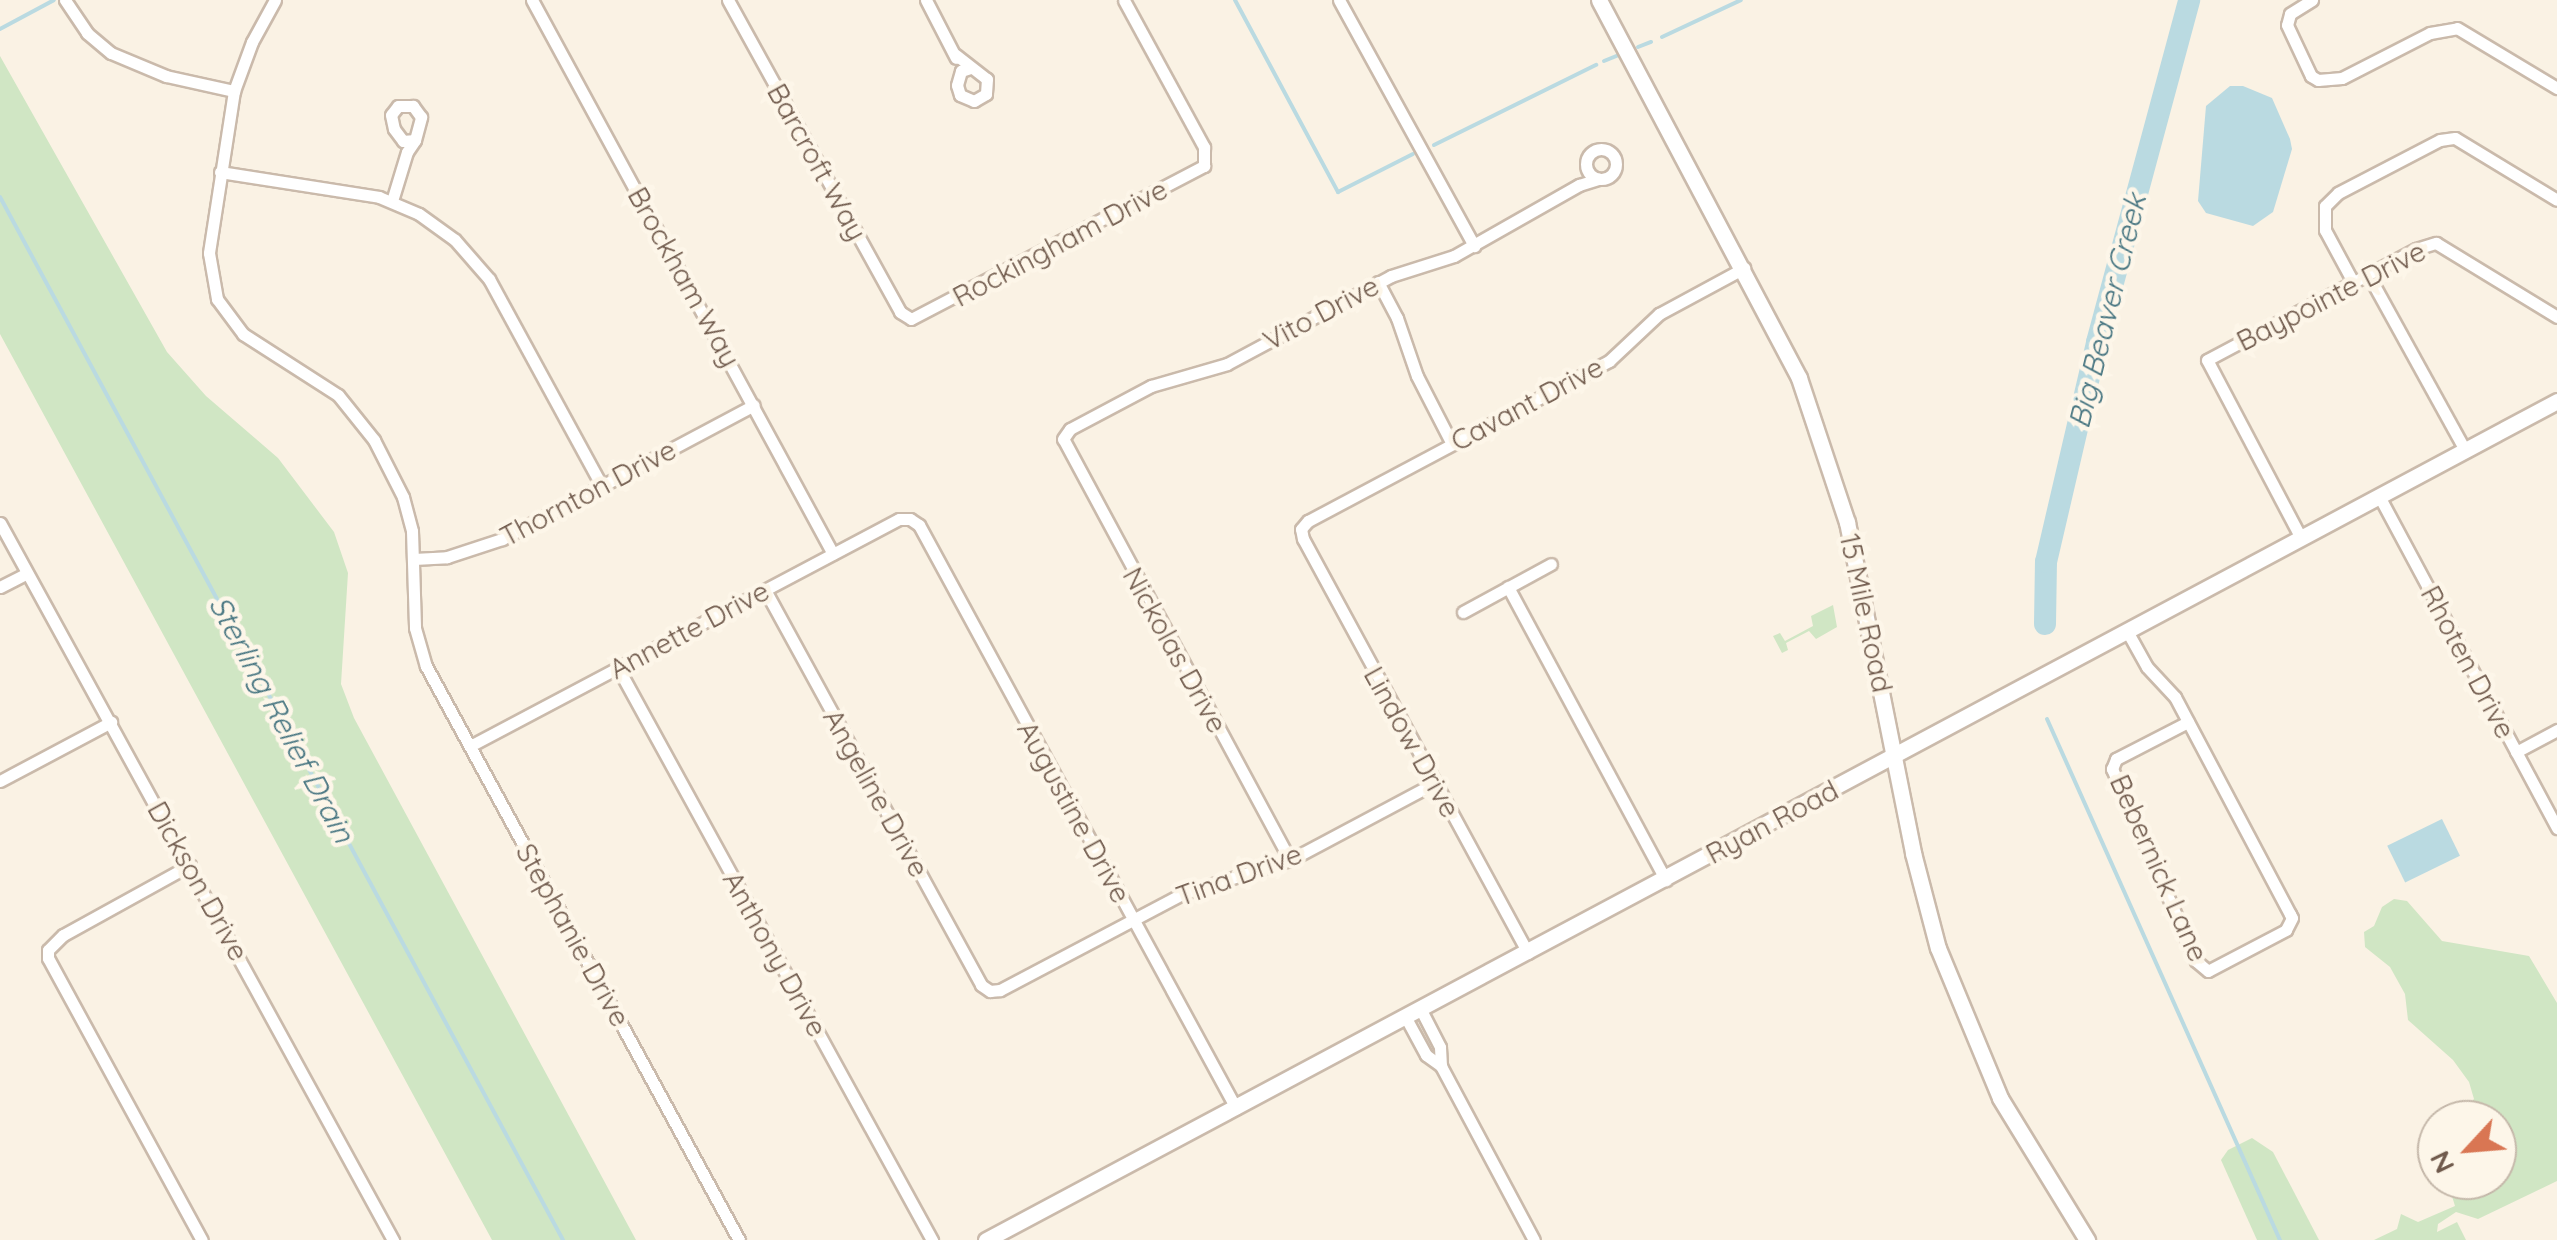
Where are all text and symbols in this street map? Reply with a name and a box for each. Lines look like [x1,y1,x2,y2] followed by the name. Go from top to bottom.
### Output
[760,78,874,246] street label: Barcroft Way
[947,172,1173,314] street label: Rockingham Drive
[621,181,747,373] street label: Brockham Way
[2060,190,2154,432] water label: Big Beaver Creek
[2231,234,2431,358] street label: Baypointe Drive
[1258,269,1384,357] street label: Vito Drive
[1445,350,1609,458] street label: Cavant Drive
[494,433,682,553] street label: Thornton Drive
[1833,531,1899,695] street label: 15 Mile Road
[1116,562,1234,738] street label: Nickolas Drive
[603,574,775,686] street label: Annette Drive
[2414,580,2522,744] street label: Rhoten Drive
[202,590,362,848] water label: Sterling Relief Drain
[1357,661,1467,823] street label: Lindow Drive
[816,703,936,883] street label: Angeline Drive
[1010,715,1138,909] street label: Augustine Drive
[2103,769,2215,967] street label: Bebernick Lane
[1700,773,1844,871] street label: Ryan Road
[140,796,256,966] street label: Dickson Drive
[1172,837,1306,913] street label: Tina Drive
[509,838,637,1032] street label: Stephanie Drive
[716,866,834,1042] street label: Anthony Drive
[2417,1100,2517,1200] north arrow
[2421,1146,2462,1179] text: N

